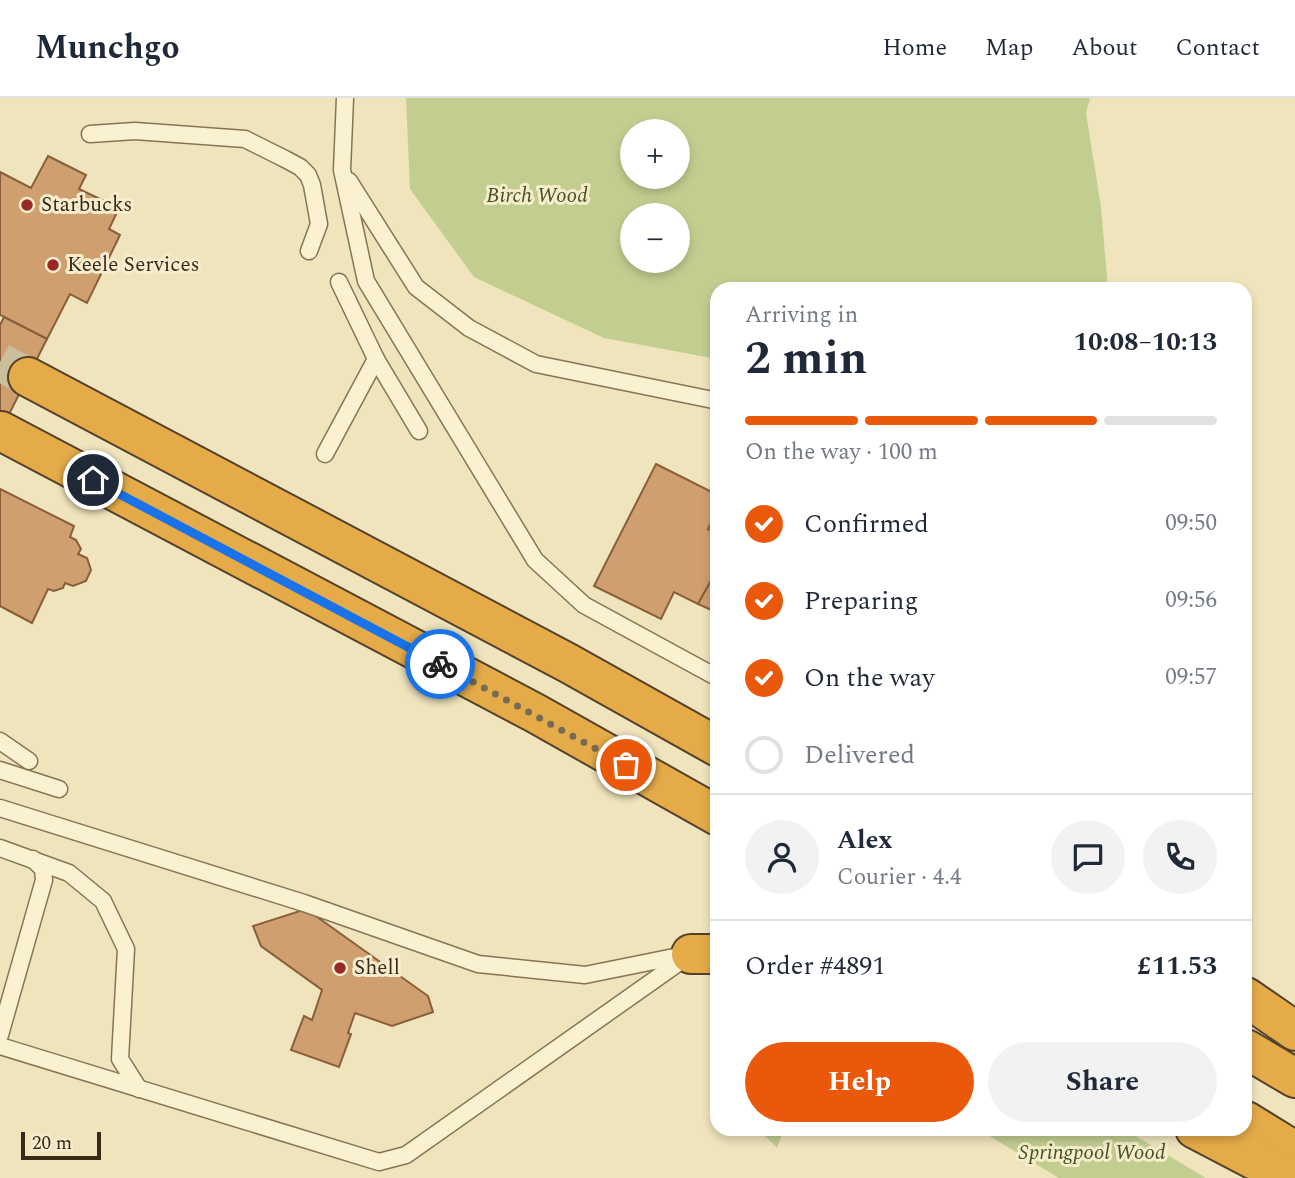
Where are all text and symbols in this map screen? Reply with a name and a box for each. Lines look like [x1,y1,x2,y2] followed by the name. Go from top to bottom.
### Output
[35,23,180,73] text: Munchgo
[882,30,947,66] text: Home
[985,30,1033,66] text: Map
[1071,30,1137,66] text: About
[1175,30,1260,66] text: Contact
[620,119,690,273] map controls
[620,119,690,189] button: +
[486,180,588,212] park label: Birch Wood
[41,189,132,221] place label: Starbucks
[19,197,35,213] marker: Starbucks
[620,203,690,273] button: −
[67,249,200,281] place label: Keele Services
[45,257,61,273] marker: Keele Services
[745,298,858,333] text: Arriving in
[1073,322,1217,362] text: 10:08–10:13
[745,324,867,394] text: 2 min
[745,435,938,470] text: On the way · 100 m
[63,450,123,510] pin
[74,461,112,499] icon: home
[804,504,929,544] text: Confirmed
[745,505,783,543] icon: check
[1165,506,1217,541] text: 09:50
[804,581,918,621] text: Preparing
[745,582,783,620] icon: check
[1165,583,1217,618] text: 09:56
[405,629,475,699] courier
[421,645,459,683] icon: bike
[804,658,935,698] text: On the way
[745,659,783,697] icon: check
[1165,660,1217,695] text: 09:57
[596,735,656,795] pin
[804,735,915,775] text: Delivered
[607,746,645,784] icon: bag
[745,820,819,894] button: person
[837,820,892,860] text: Alex
[1051,820,1125,894] button: chat
[1143,820,1217,894] button: phone
[837,860,962,895] text: Courier · 4.4
[745,946,885,986] text: Order #4891
[1137,946,1217,986] text: £11.53
[354,952,400,984] place label: Shell
[332,960,348,976] marker: Shell
[745,1042,974,1122] button: Help
[988,1042,1217,1122] button: Share
[21,1129,102,1161] scale bar
[32,1129,72,1158] text: 20 m
[1018,1137,1166,1169] park label: Springpool Wood

